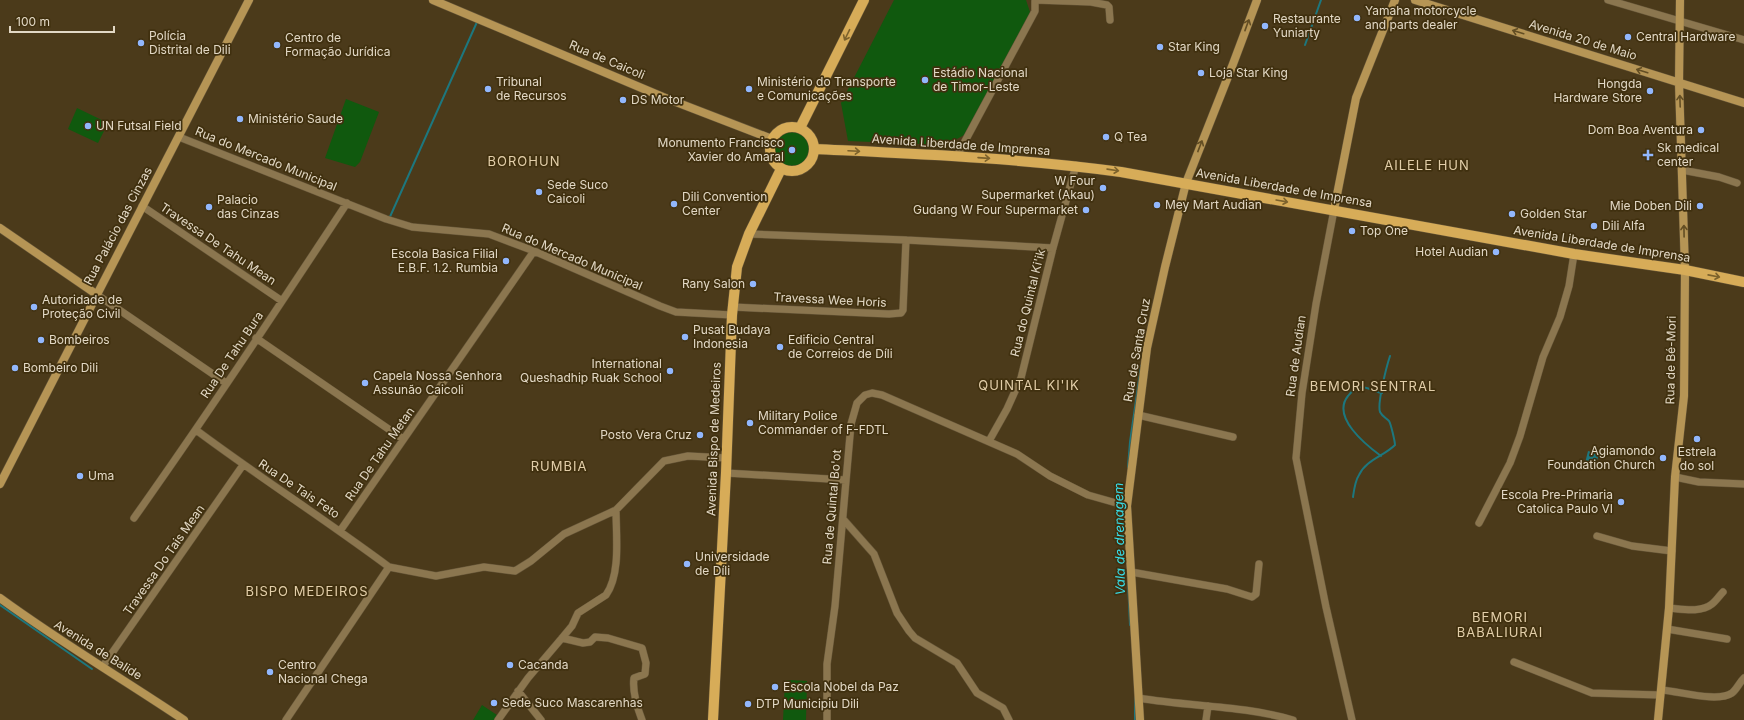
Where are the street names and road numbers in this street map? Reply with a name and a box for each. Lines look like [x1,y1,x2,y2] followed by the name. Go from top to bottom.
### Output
[1527,16,1639,63] street label: Avenida 20 de Maio
[567,37,647,82] street label: Rua de Caicoli
[193,123,339,194] street label: Rua do Mercado Municipal
[871,131,1051,158] street label: Avenida Liberdade de Imprensa
[80,164,155,287] street label: Rua Palácio das Cinzas
[1195,165,1373,210] street label: Avenida Liberdade de Imprensa
[158,199,279,288] street label: Travessa De Tahu Mean
[500,220,645,293] street label: Rua do Mercado Municipal
[1513,222,1692,265] street label: Avenida Liberdade de Imprensa
[1007,247,1048,358] street label: Rua do Quintal Ki'ik
[773,289,887,310] street label: Travessa Wee Horis
[1120,297,1153,403] street label: Rua de Santa Cruz
[197,309,266,401] street label: Rua De Tahu Bura
[1282,314,1309,398] street label: Rua de Audian
[1662,315,1679,404] street label: Rua de Bé-Mori
[703,362,724,516] street label: Avenida Bispo de Medeiros
[342,404,418,503] street label: Rua De Tahu Metan
[819,449,844,565] street label: Rua de Quintal Bo'ot
[256,456,343,521] street label: Rua De Tais Feto
[120,501,207,618] street label: Travessa Do Tais Mean
[52,616,145,683] street label: Avenida de Balide

